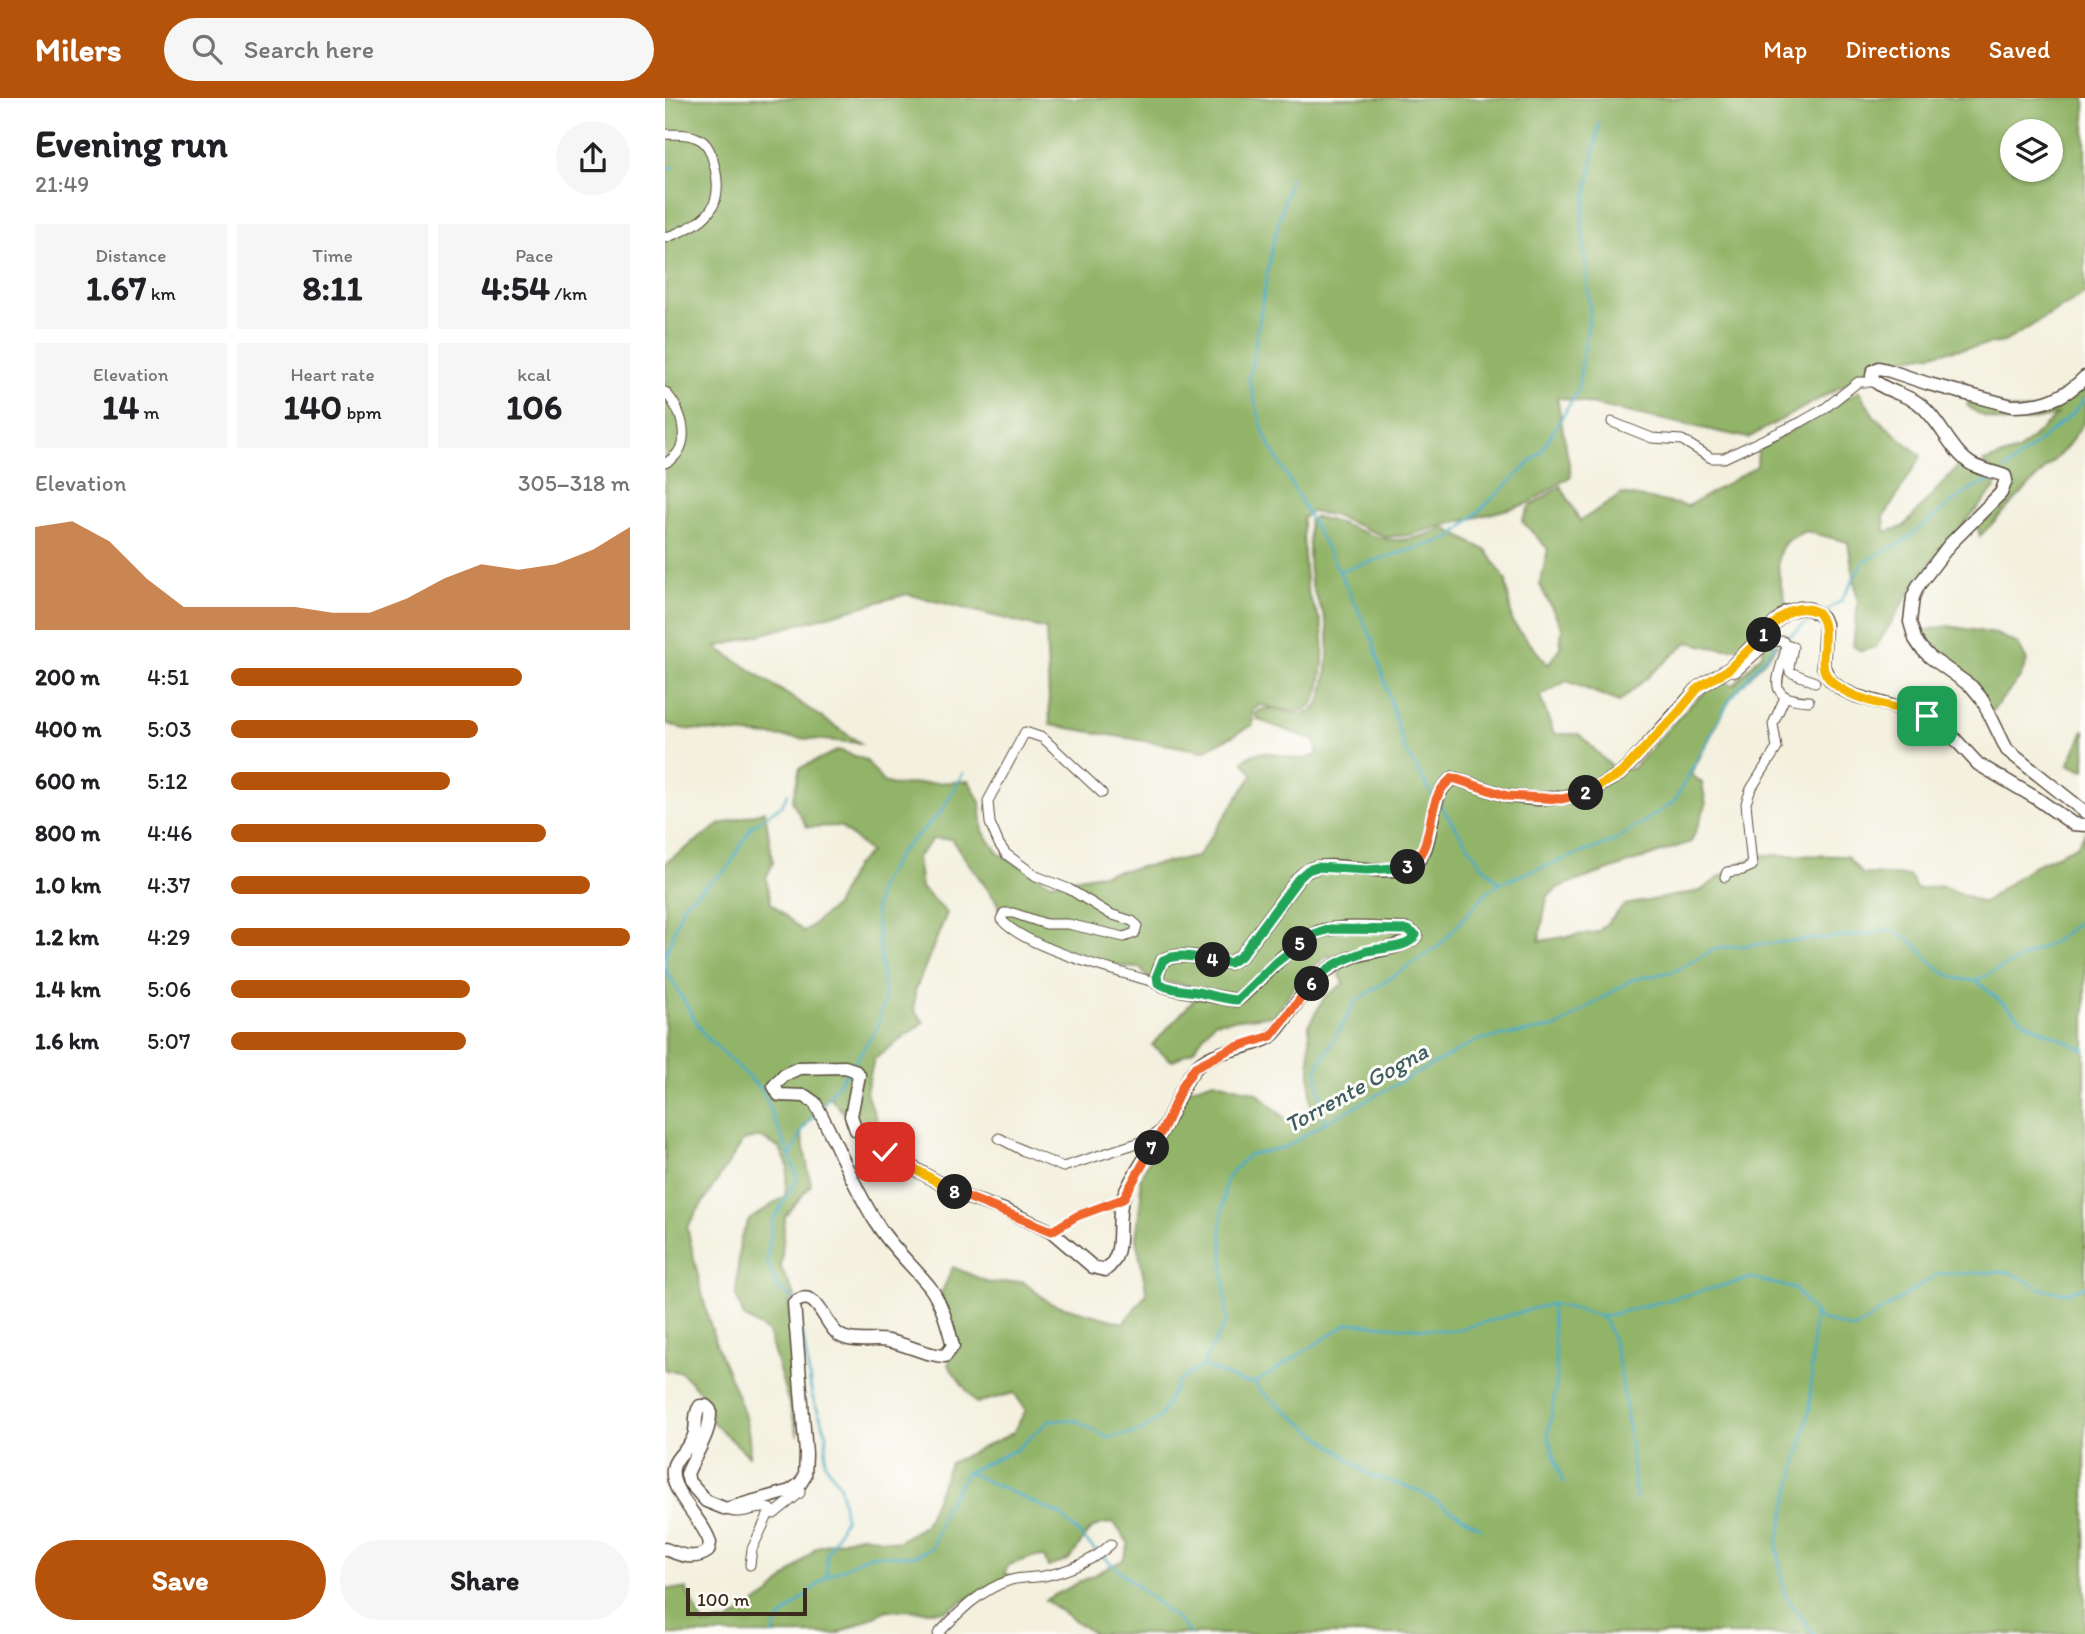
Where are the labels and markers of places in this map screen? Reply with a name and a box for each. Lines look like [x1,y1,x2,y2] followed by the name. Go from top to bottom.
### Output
[1747,618,1781,652] pin: 1
[1897,686,1957,746] pin
[1569,776,1604,810] pin: 2
[1391,850,1425,884] pin: 3
[1283,926,1317,962] pin: 5
[1195,942,1231,978] pin: 4
[1295,966,1329,1001] pin: 6
[855,1122,915,1182] pin
[1135,1130,1169,1166] pin: 7
[937,1174,973,1210] pin: 8

